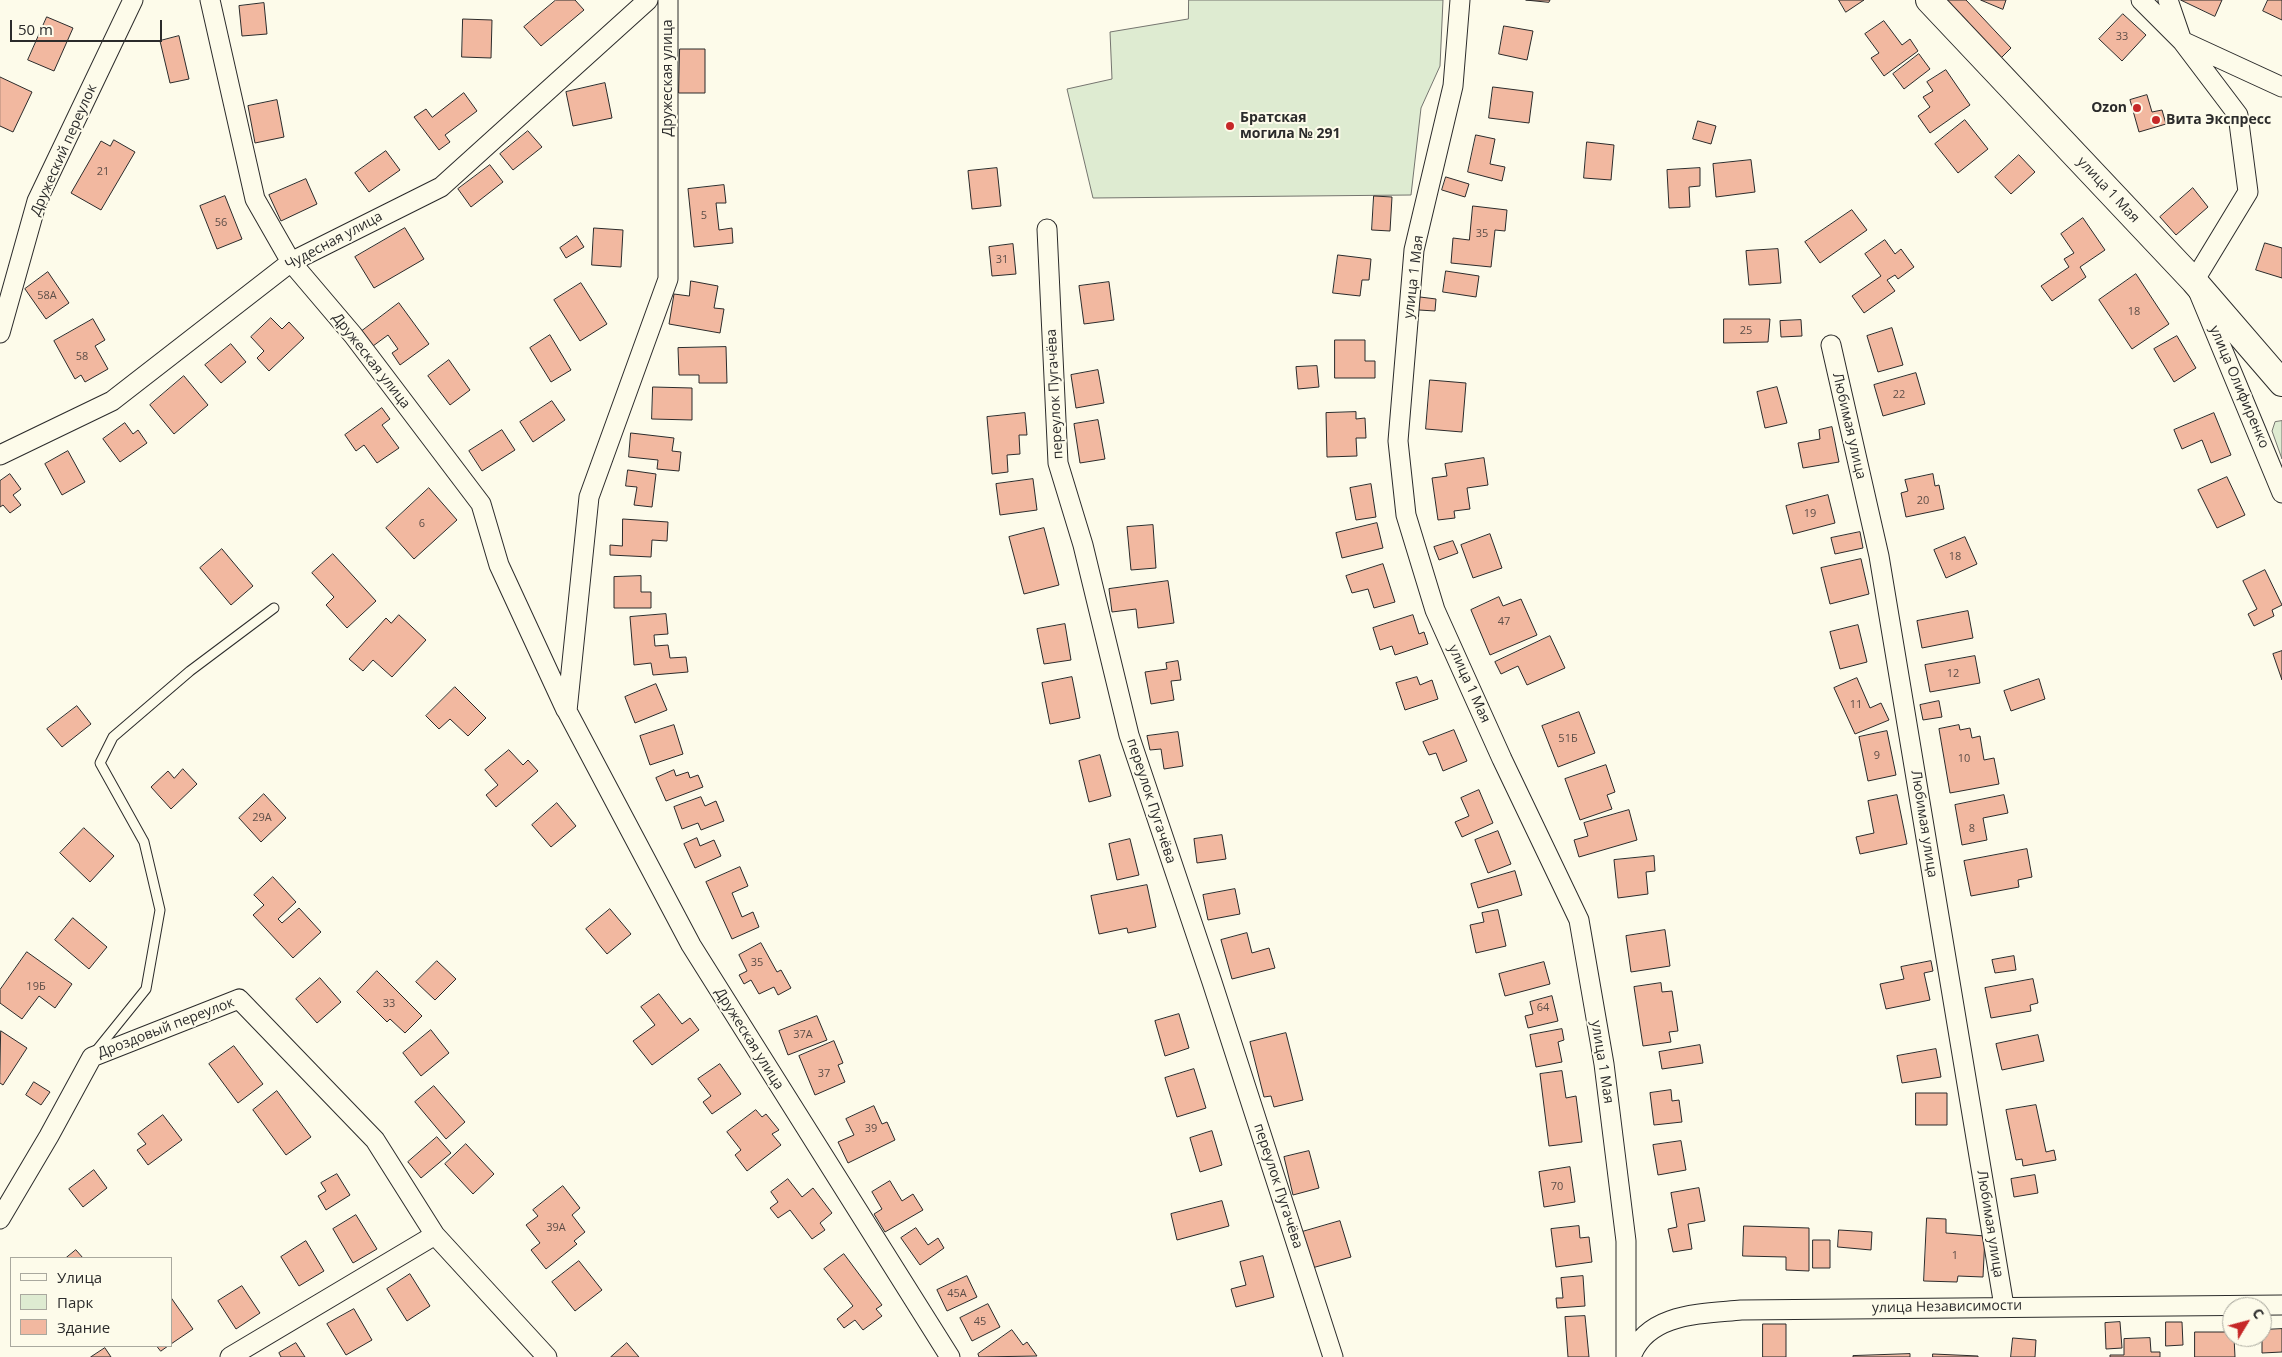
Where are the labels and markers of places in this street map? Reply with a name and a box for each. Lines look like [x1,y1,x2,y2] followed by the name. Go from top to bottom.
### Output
[2091,100,2127,116] place label: Ozon
[2131,102,2143,114] marker: Ozon
[1240,110,1340,142] place label: Братская могила № 291
[2166,112,2271,128] place label: Вита Экспресс
[2150,114,2162,126] marker: Вита Экспресс
[1224,120,1236,132] marker: Братская могила № 291

